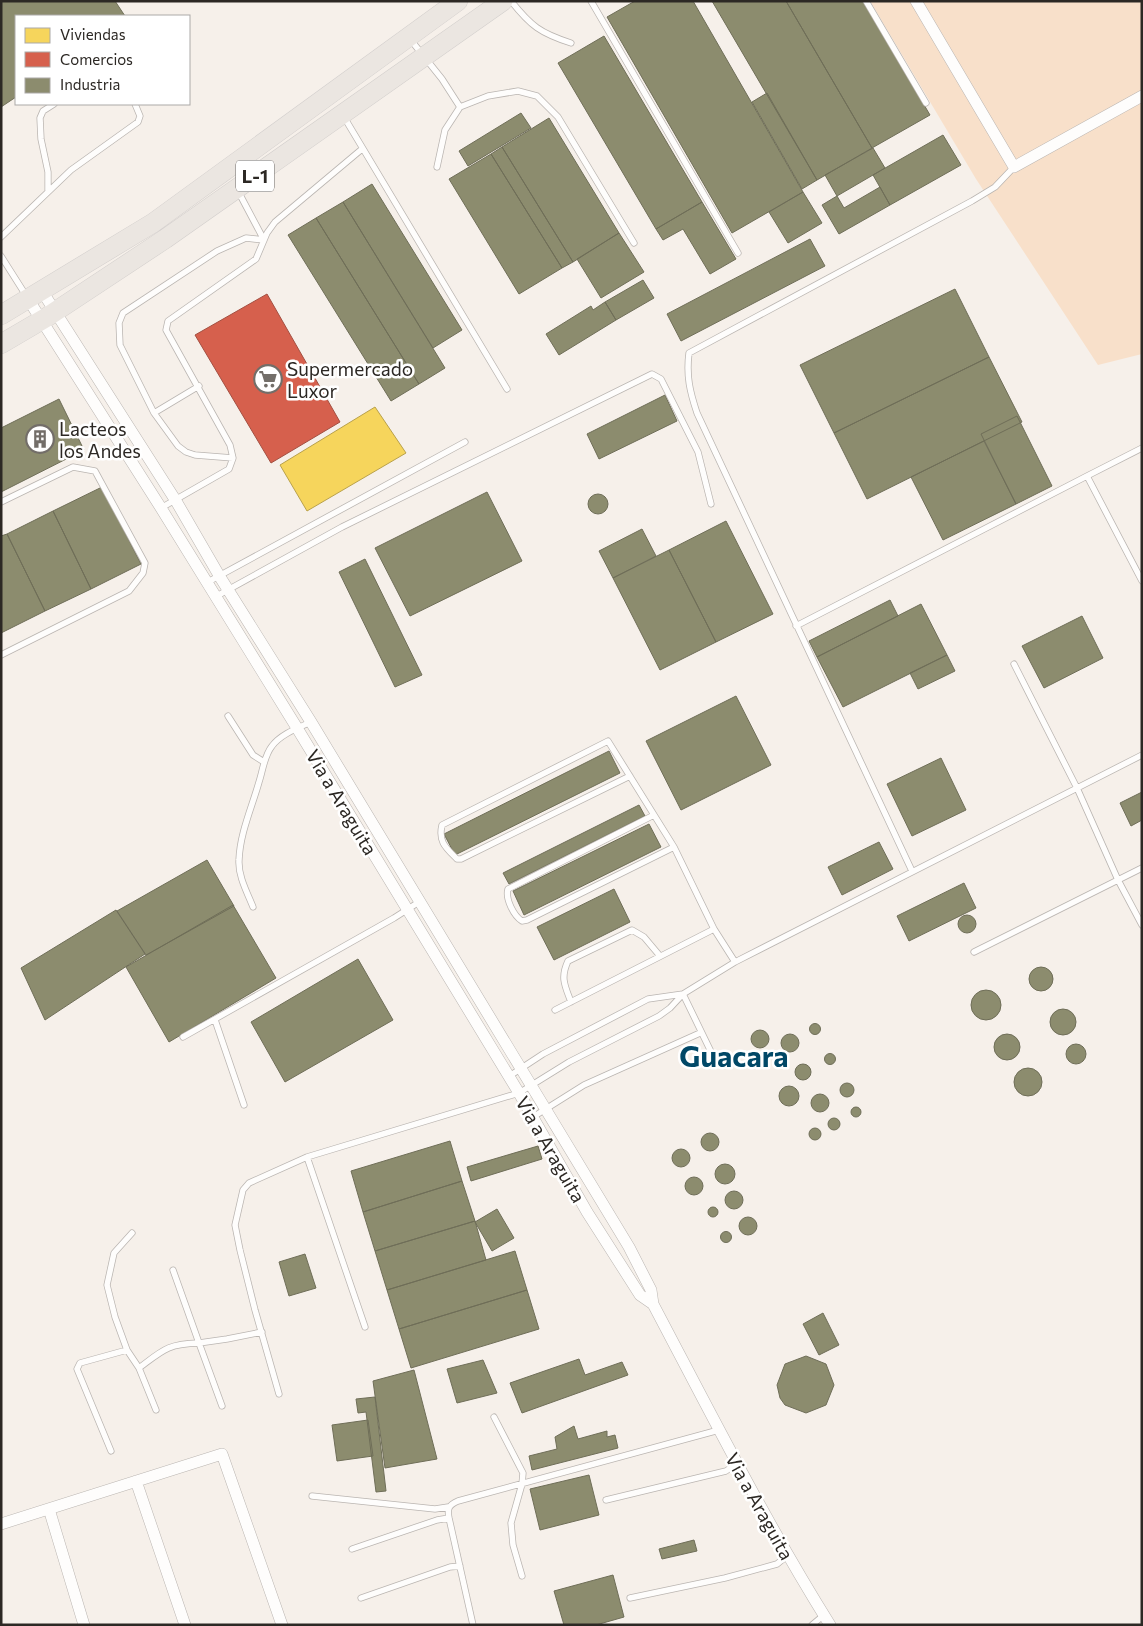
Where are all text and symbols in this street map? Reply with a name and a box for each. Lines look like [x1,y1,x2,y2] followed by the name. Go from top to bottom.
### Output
[15,15,190,105] legend
[60,25,126,43] text: Viviendas
[60,50,133,68] text: Comercios
[60,75,120,93] text: Industria
[236,160,274,192] road number: L-1
[287,357,413,402] place label: Supermercado Luxor
[253,364,283,394] supermarket icon: Supermercado Luxor
[59,417,141,462] place label: Lacteos los Andes
[25,424,55,454] building icon: Lacteos los Andes
[301,745,383,859] street label: Via a Araguita
[679,1038,789,1073] district label: Guacara
[511,1092,591,1206] street label: Via a Araguita
[721,1448,799,1564] street label: Via a Araguita

